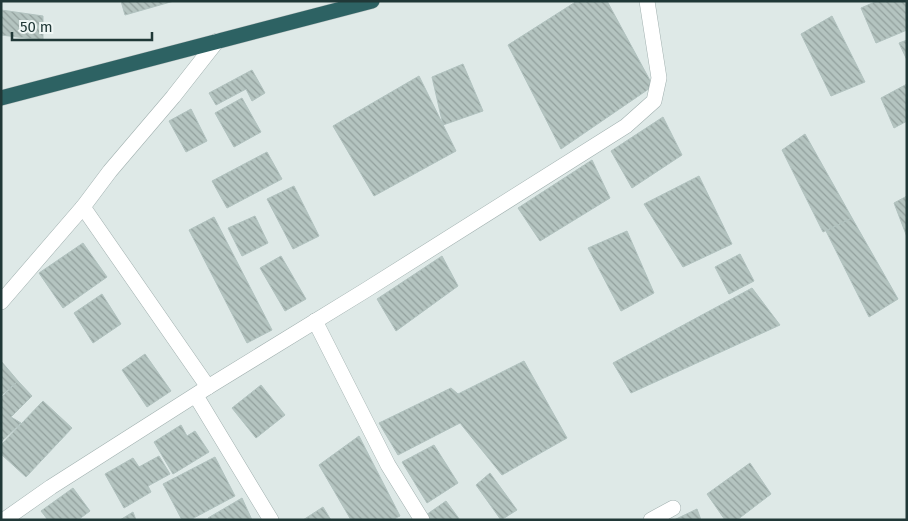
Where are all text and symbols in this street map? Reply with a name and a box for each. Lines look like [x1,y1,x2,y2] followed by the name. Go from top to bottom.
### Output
[12,10,152,42] scale bar
[20,18,53,36] text: 50 m

